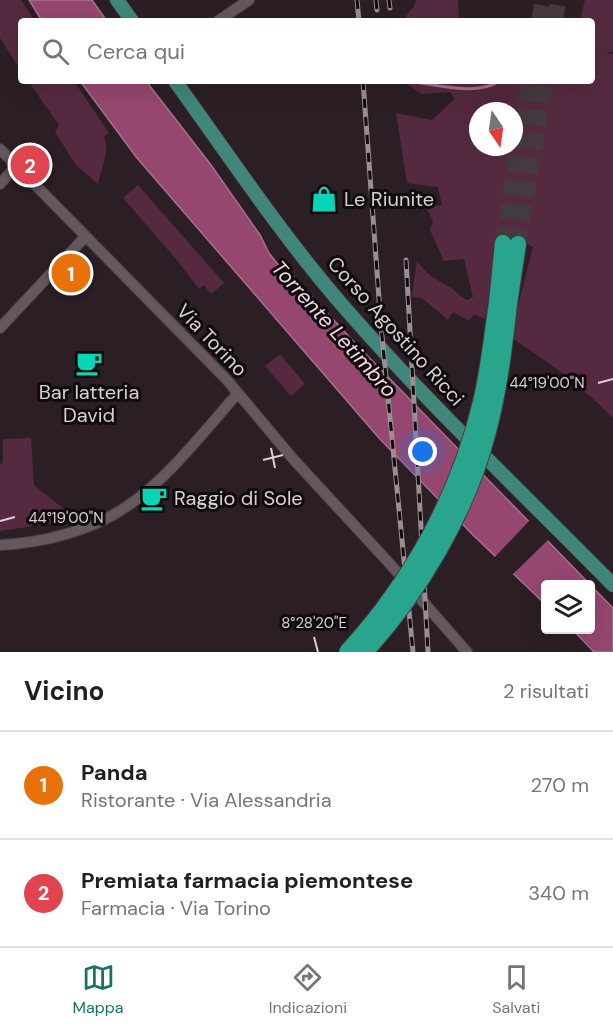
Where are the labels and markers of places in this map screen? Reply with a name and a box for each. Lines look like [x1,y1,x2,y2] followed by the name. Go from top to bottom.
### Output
[10,142,50,188] pin: 2
[309,184,339,214] shop icon: Le Riunite
[344,186,434,212] place label: Le Riunite
[52,250,90,296] pin: 1
[74,348,104,378] cafe icon: Bar latteria David
[39,379,139,428] place label: Bar latteria David
[139,483,169,513] cafe icon: Raggio di Sole
[174,485,303,511] place label: Raggio di Sole

